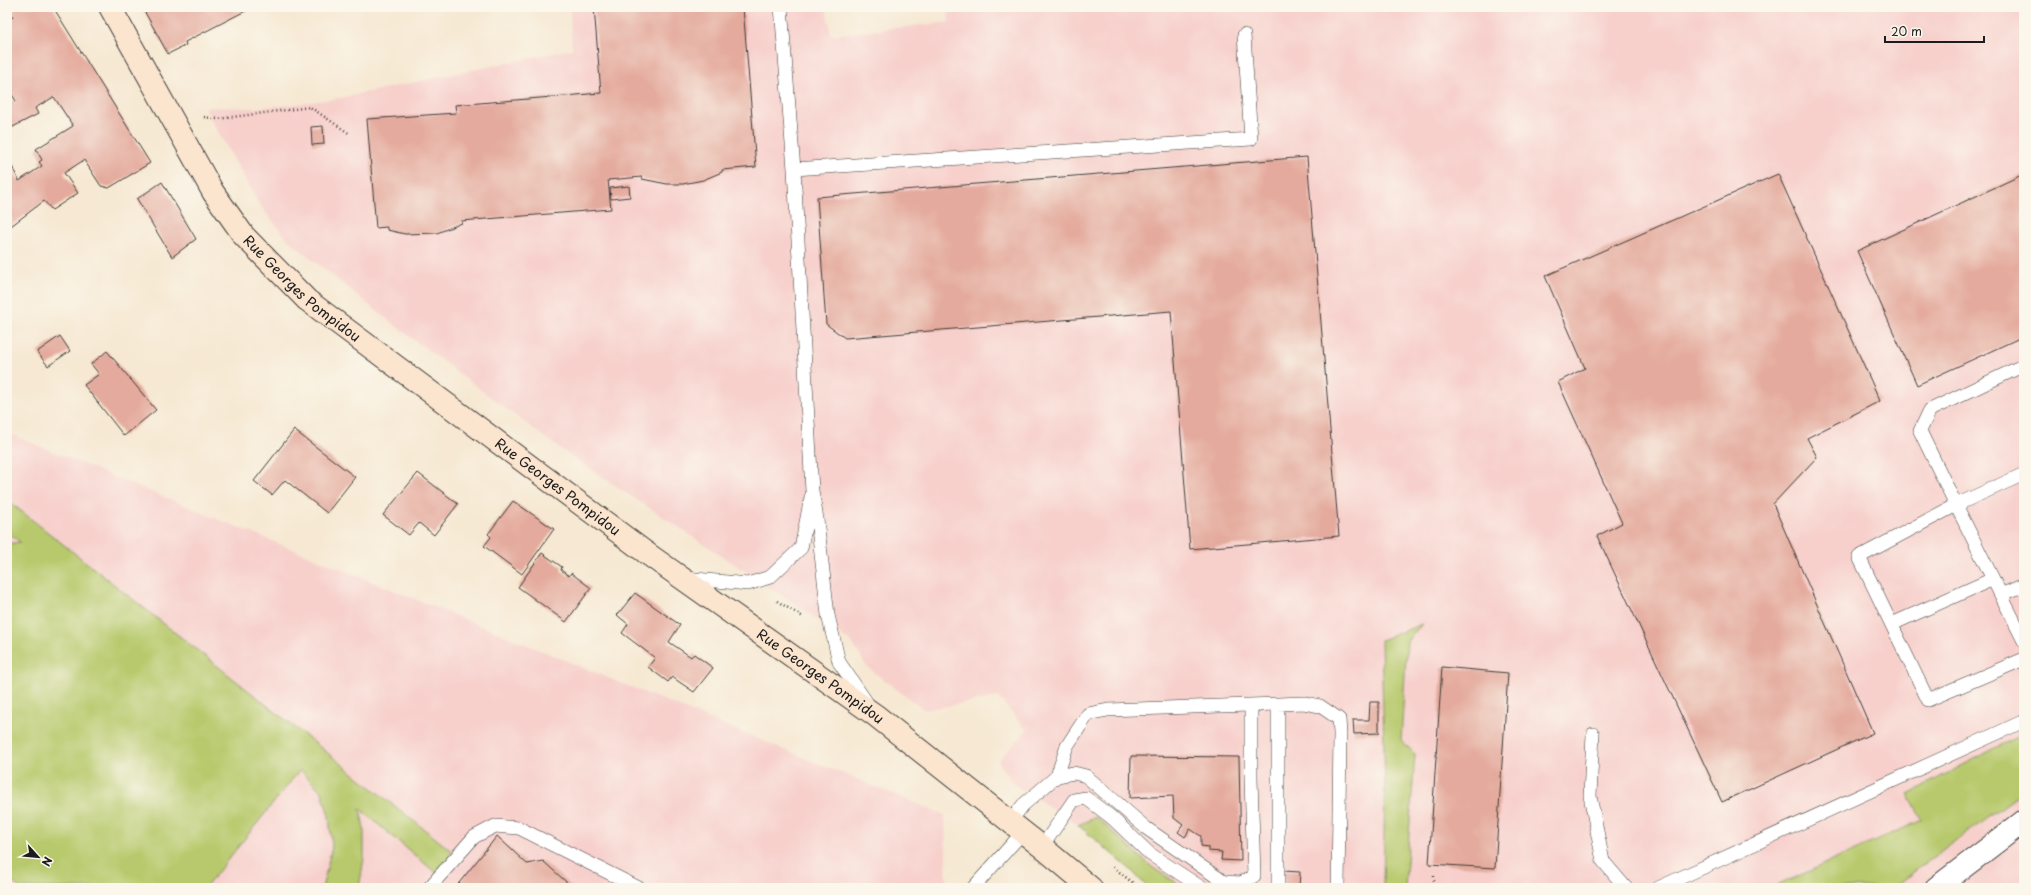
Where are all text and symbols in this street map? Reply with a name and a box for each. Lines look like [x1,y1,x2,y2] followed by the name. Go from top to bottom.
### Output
[1885,18,1984,44] scale bar
[1891,22,1922,40] text: 20 m
[239,230,365,347] street label: Rue Georges Pompidou
[491,433,625,540] street label: Rue Georges Pompidou
[753,623,889,728] street label: Rue Georges Pompidou
[18,837,58,877] north arrow
[38,854,57,870] text: N

